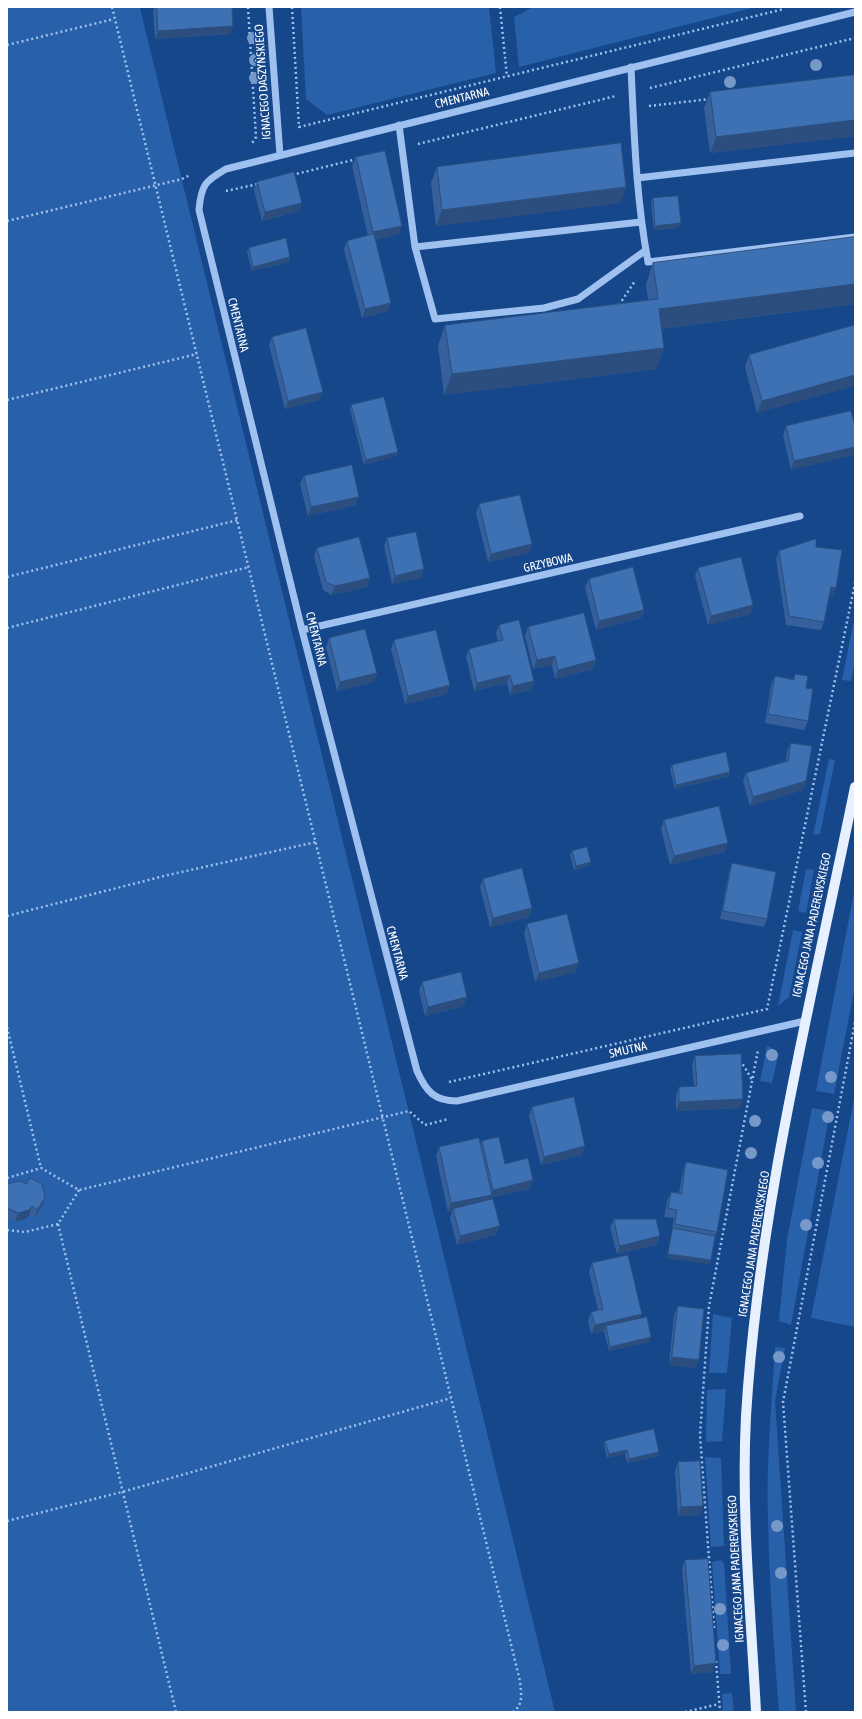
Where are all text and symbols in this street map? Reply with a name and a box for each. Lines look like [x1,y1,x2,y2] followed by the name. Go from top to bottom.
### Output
[252,24,274,140] street label: IGNACEGO DASZYŃSKIEGO
[433,84,491,112] street label: CMENTARNA
[224,296,252,354] street label: CMENTARNA
[522,550,574,576] street label: GRZYBOWA
[302,610,330,668] street label: CMENTARNA
[790,851,834,999] street label: IGNACEGO JANA PADEREWSKIEGO
[383,924,411,982] street label: CMENTARNA
[608,1039,648,1061] street label: SMUTNA
[735,1170,773,1318] street label: IGNACEGO JANA PADEREWSKIEGO
[725,1495,747,1643] street label: IGNACEGO JANA PADEREWSKIEGO

